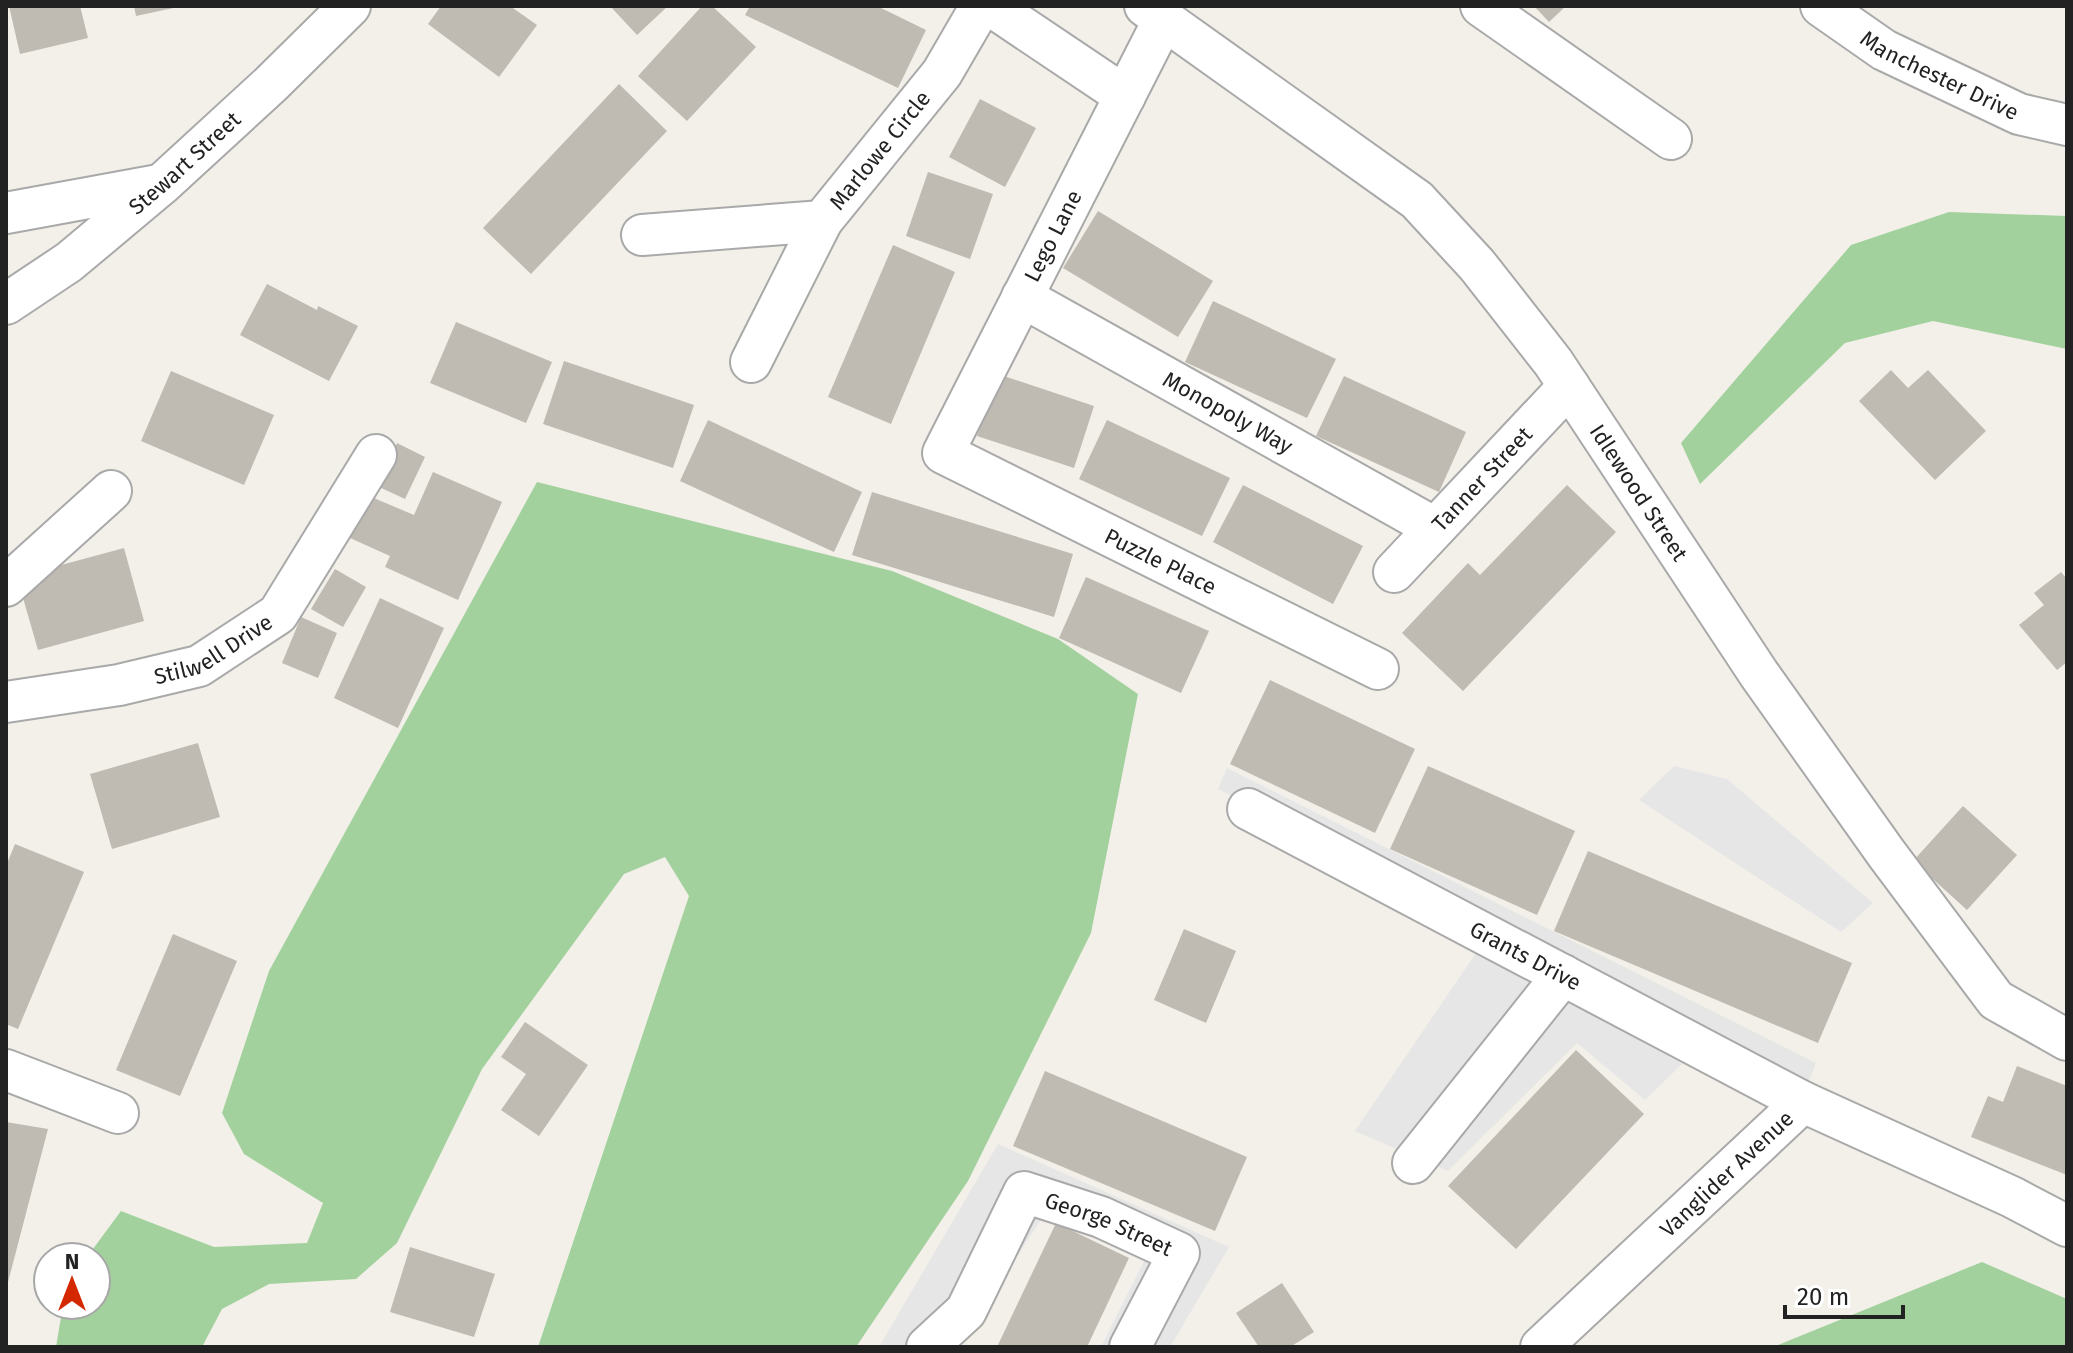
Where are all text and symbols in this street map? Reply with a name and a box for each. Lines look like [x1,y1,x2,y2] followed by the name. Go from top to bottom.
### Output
[1855,24,2023,126] street label: Manchester Drive
[823,85,936,215] street label: Marlowe Circle
[123,105,246,220] street label: Stewart Street
[1018,185,1088,287] street label: Lego Lane
[1158,365,1298,459] street label: Monopoly Way
[1584,419,1694,566] street label: Idlewood Street
[1426,421,1538,537] street label: Tanner Street
[1100,522,1221,600] street label: Puzzle Place
[151,608,277,690] street label: Stilwell Drive
[1465,915,1586,996] street label: Grants Drive
[1654,1105,1799,1242] street label: Vanglider Avenue
[1041,1186,1177,1262] street label: George Street
[32,1241,112,1321] north arrow
[65,1248,79,1275] text: N
[1785,1269,1903,1319] scale bar
[1797,1283,1849,1311] text: 20 m

